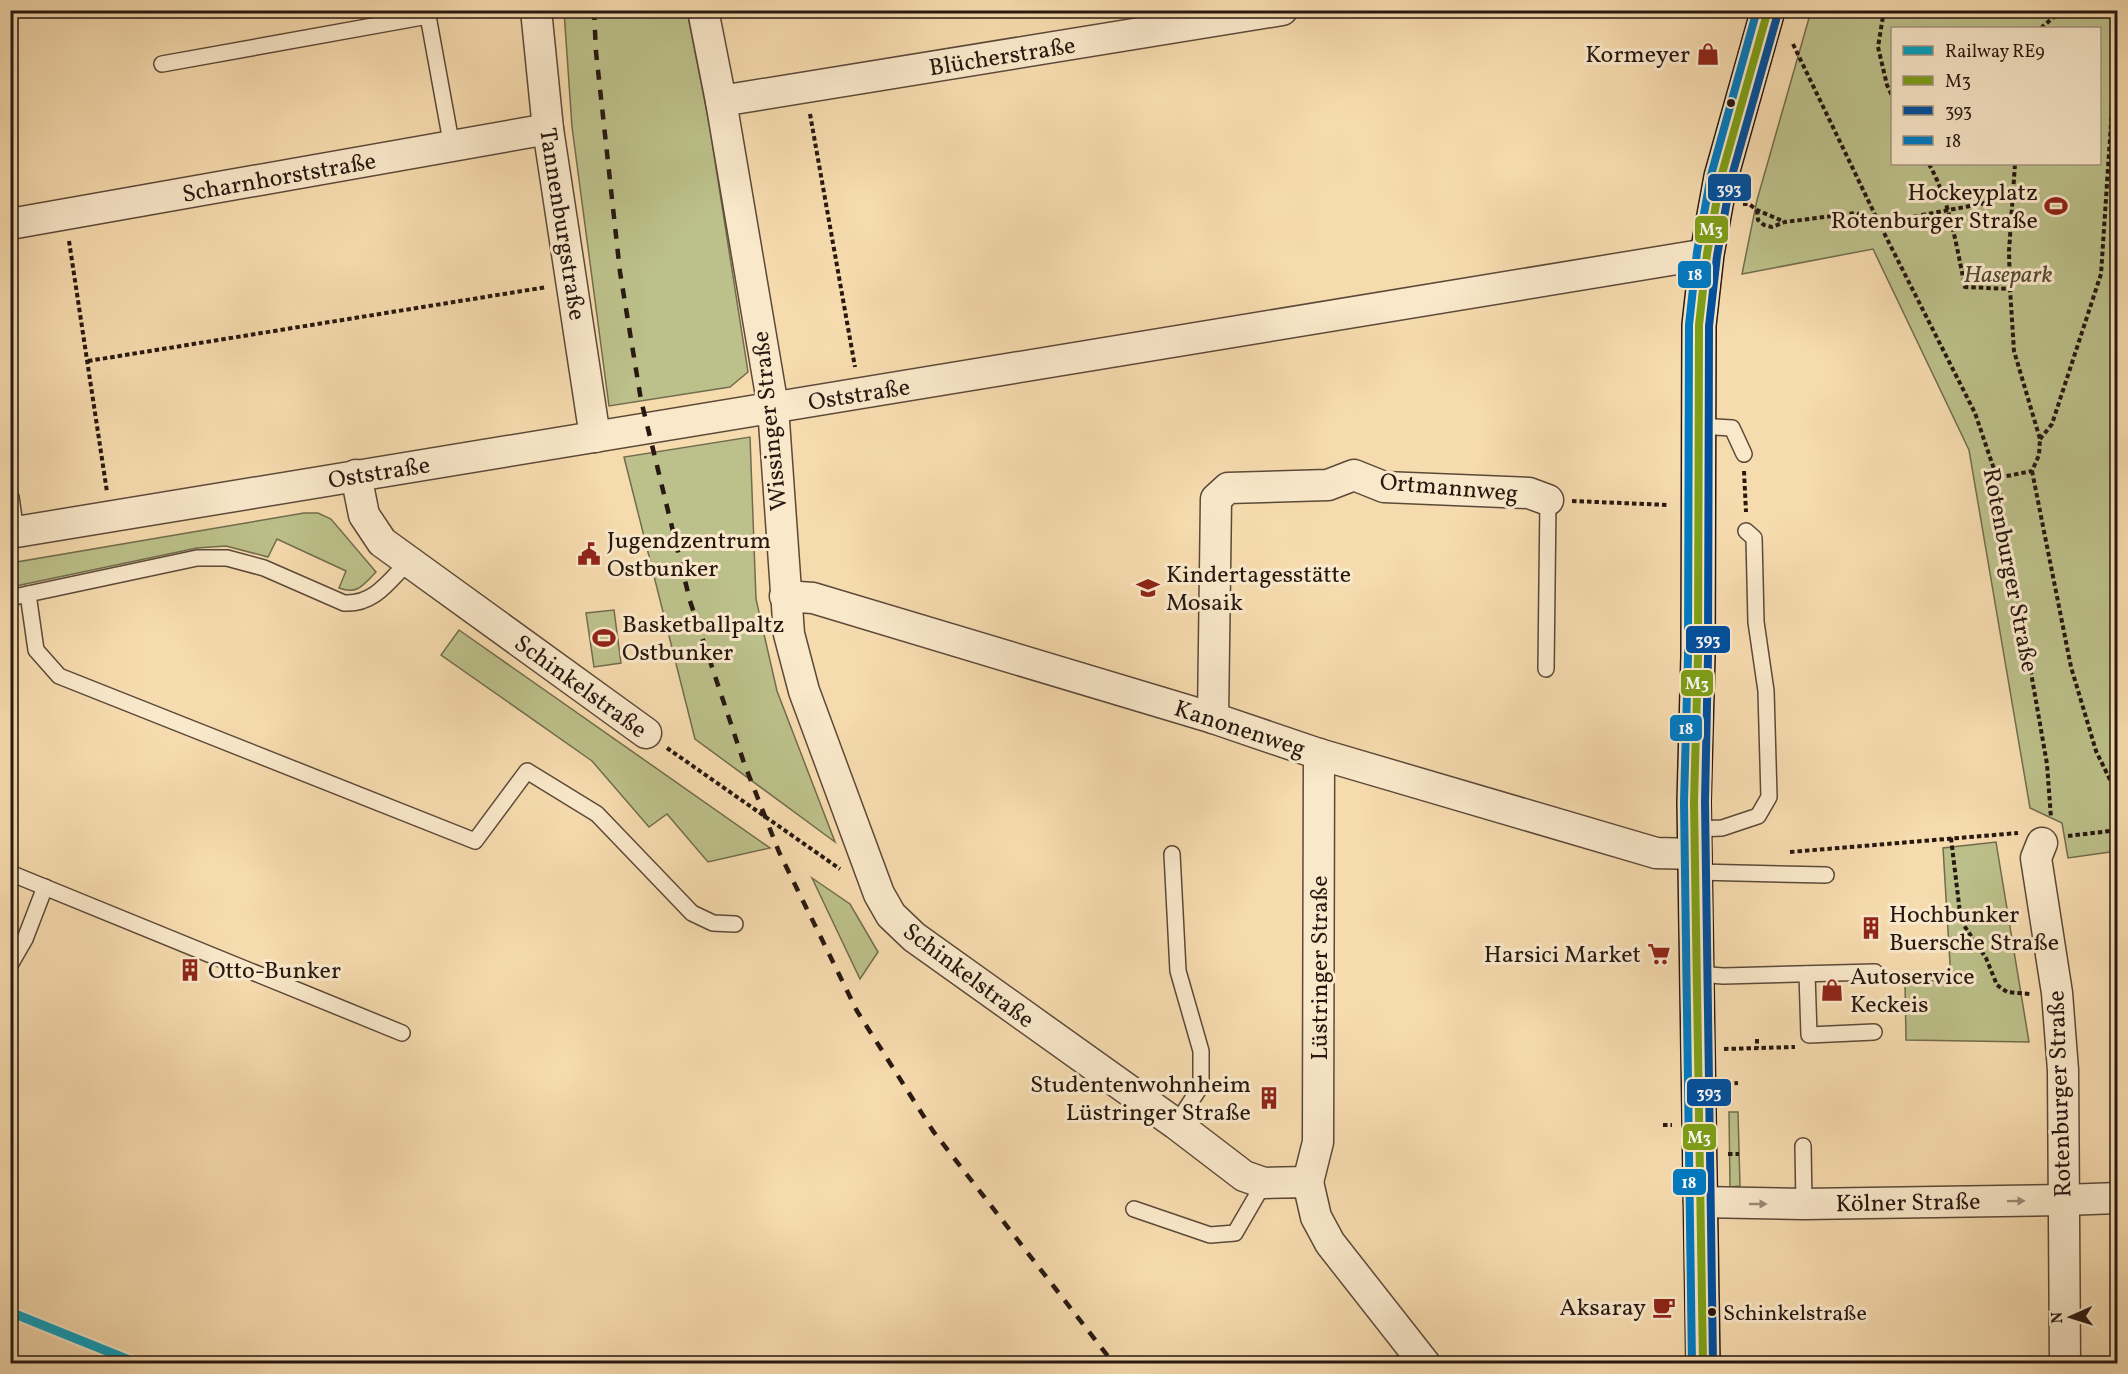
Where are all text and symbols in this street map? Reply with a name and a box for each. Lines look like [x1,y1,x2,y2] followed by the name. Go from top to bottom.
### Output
[1891,27,2101,165] legend
[927,30,1078,86] street label: Blücherstraße
[1585,39,1690,73] place label: Kormeyer
[1945,40,2045,65] text: Railway RE9
[1695,41,1721,67] shop icon: Kormeyer
[1945,70,1971,95] text: M3
[1725,97,1737,109] unlabelled marker
[1945,100,1972,125] text: 393
[529,126,593,323] street label: Tannenburgstraße
[1945,130,1961,155] text: 18
[180,145,379,213] street label: Scharnhorststraße
[1707,173,1752,202] line badge: 393
[1831,177,2038,239] place label: Hockeyplatz Rotenburger Straße
[1717,179,1741,201] text: 393
[2043,193,2069,219] sports icon: Hockeyplatz Rotenburger Straße
[1694,215,1729,244] line badge: M3
[1699,220,1723,242] text: M3
[1963,259,2053,293] park label: Hasepark
[1677,260,1712,289] line badge: 18
[1687,265,1703,287] text: 18
[745,329,797,512] street label: Wissinger Straße
[806,371,913,421] street label: Oststraße
[326,449,433,499] street label: Oststraße
[1973,465,2045,675] street label: Rotenburger Straße
[1378,466,1519,512] street label: Ortmannweg
[607,525,771,587] place label: Jugendzentrum Ostbunker
[576,541,602,567] public building icon: Jugendzentrum Ostbunker
[1166,559,1351,621] place label: Kindertagesstätte Mosaik
[1135,575,1161,601] school or university icon: Kindertagesstätte Mosaik
[622,609,784,671] place label: Basketballpaltz Ostbunker
[591,625,617,651] sports icon: Basketballpaltz Ostbunker
[1685,625,1731,654] line badge: 393
[506,628,653,747] street label: Schinkelstraße
[1696,630,1720,652] text: 393
[1680,669,1714,697] line badge: M3
[1685,674,1709,696] text: M3
[1169,693,1309,767] street label: Kanonenweg
[1669,714,1703,742] line badge: 18
[1678,719,1694,741] text: 18
[1304,875,1338,1061] street label: Lüstringer Straße
[1889,899,2059,961] place label: Hochbunker Buersche Straße
[1858,915,1884,941] building icon: Hochbunker Buersche Straße
[895,916,1041,1037] street label: Schinkelstraße
[1484,939,1641,973] place label: Harsici Market
[1646,941,1672,967] supermarket icon: Harsici Market
[208,955,341,989] place label: Otto-Bunker
[177,957,203,983] building icon: Otto-Bunker
[1850,961,1975,1023] place label: Autoservice Keckeis
[1819,977,1845,1003] shop icon: Autoservice Keckeis
[2040,990,2082,1198] street label: Rotenburger Straße
[1030,1069,1251,1131] place label: Studentenwohnheim Lüstringer Straße
[1686,1078,1732,1107] line badge: 393
[1697,1083,1721,1105] text: 393
[1256,1085,1282,1111] building icon: Studentenwohnheim Lüstringer Straße
[1682,1123,1717,1151] line badge: M3
[1687,1128,1711,1150] text: M3
[1672,1168,1707,1196] line badge: 18
[1681,1173,1697,1195] text: 18
[1835,1186,1981,1222] street label: Kölner Straße
[2006,1196,2025,1206] one-way arrow
[1748,1199,1767,1209] one-way arrow
[2041,1287,2101,1347] north arrow
[1560,1292,1646,1326] place label: Aksaray
[1651,1294,1677,1320] cafe icon: Aksaray
[1723,1299,1867,1330] place label: Schinkelstraße
[1706,1306,1718,1318] marker: Schinkelstraße
[2047,1311,2069,1324] text: N

